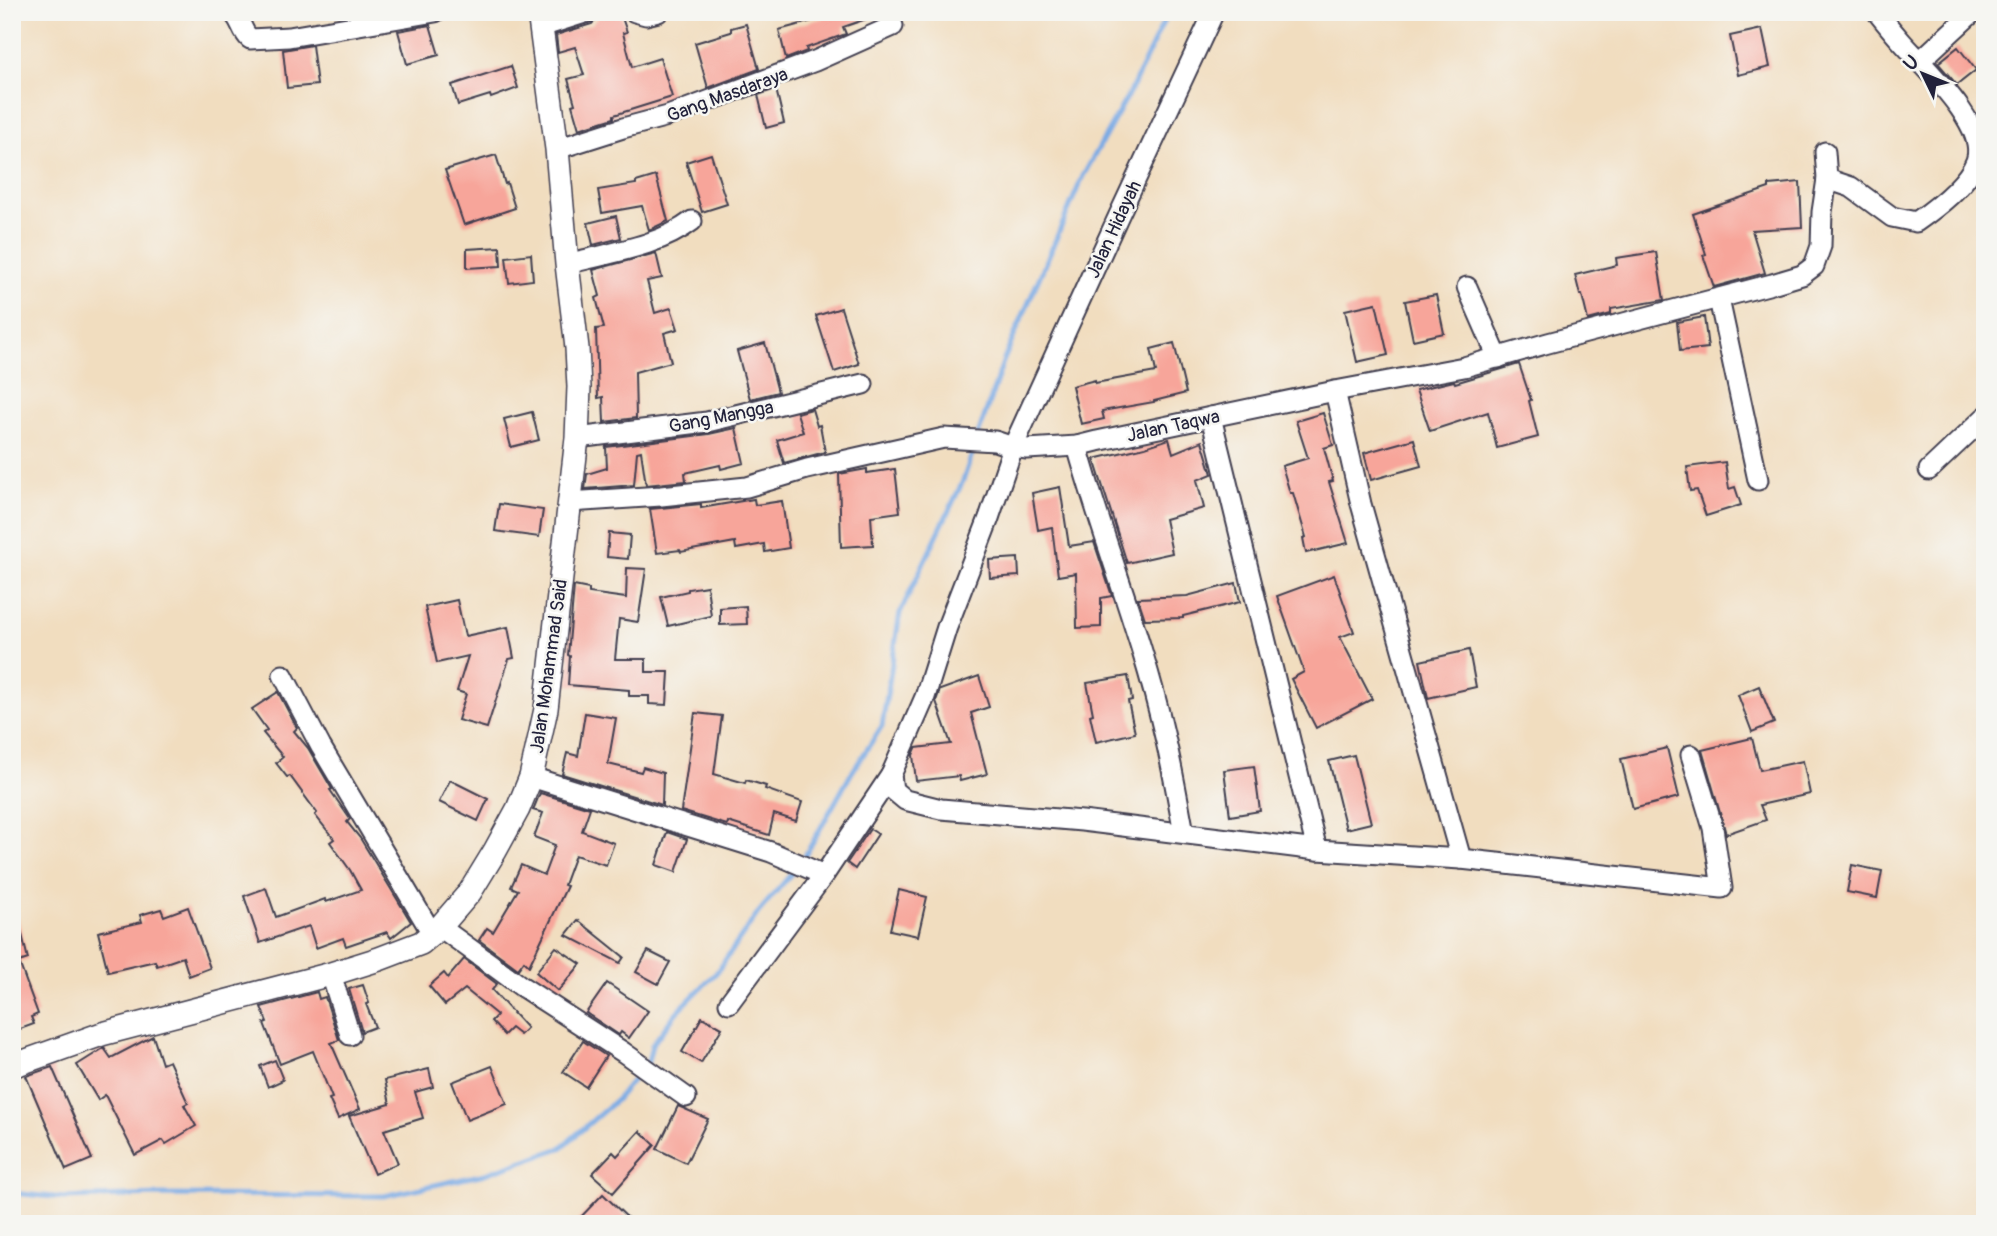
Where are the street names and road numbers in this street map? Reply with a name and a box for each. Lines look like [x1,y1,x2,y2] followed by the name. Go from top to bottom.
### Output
[664,62,791,128] street label: Gang Masdaraya
[1081,177,1147,282] street label: Jalan Hidayah
[667,395,776,439] street label: Gang Mangga
[1125,404,1222,448] street label: Jalan Taqwa
[525,577,573,755] street label: Jalan Mohammad Said

